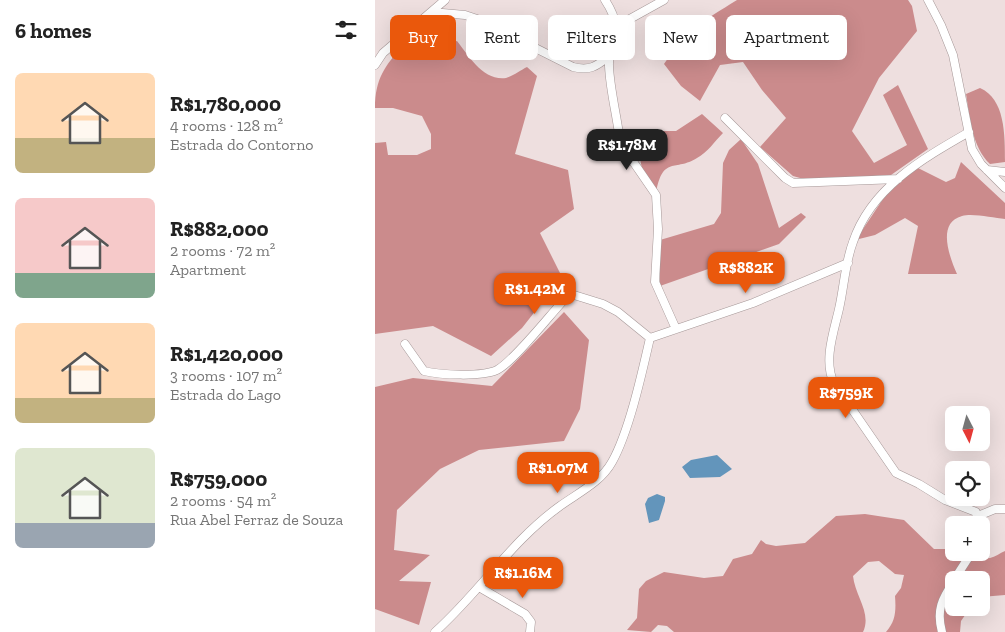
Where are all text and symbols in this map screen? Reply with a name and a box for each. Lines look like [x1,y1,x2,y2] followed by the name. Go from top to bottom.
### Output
[390,15,456,60] chip: Buy
[466,15,538,60] chip: Rent
[548,15,635,60] chip: Filters
[645,15,716,60] chip: New
[726,15,847,60] chip: Apartment
[332,16,360,44] icon: filters
[15,18,92,43] text: 6 homes
[170,91,281,116] text: R$1,780,000
[55,93,115,153] icon: home
[170,116,283,135] text: 4 rooms · 128 m²
[581,128,673,171] pin: R$1.78M
[170,135,314,154] text: Estrada do Contorno
[598,135,656,154] text: R$1.78M
[170,216,269,241] text: R$882,000
[55,218,115,278] icon: home
[170,241,275,260] text: 2 rooms · 72 m²
[705,252,787,294] pin: R$882K
[719,258,773,277] text: R$882K
[170,260,246,279] text: Apartment
[489,272,581,315] pin: R$1.42M
[505,279,565,298] text: R$1.42M
[170,341,283,366] text: R$1,420,000
[55,343,115,403] icon: home
[170,366,282,385] text: 3 rooms · 107 m²
[805,376,887,419] pin: R$759K
[819,383,873,402] text: R$759K
[170,385,281,404] text: Estrada do Lago
[945,406,990,451] north arrow
[945,406,990,616] map controls
[512,452,604,494] pin: R$1.07M
[528,458,588,477] text: R$1.07M
[945,461,990,506] button: locate
[170,466,267,491] text: R$759,000
[55,468,115,528] icon: home
[170,491,276,510] text: 2 rooms · 54 m²
[170,510,343,529] text: Rua Abel Ferraz de Souza
[945,516,990,561] button: +
[477,556,569,599] pin: R$1.16M
[494,563,552,582] text: R$1.16M
[945,571,990,616] button: −

